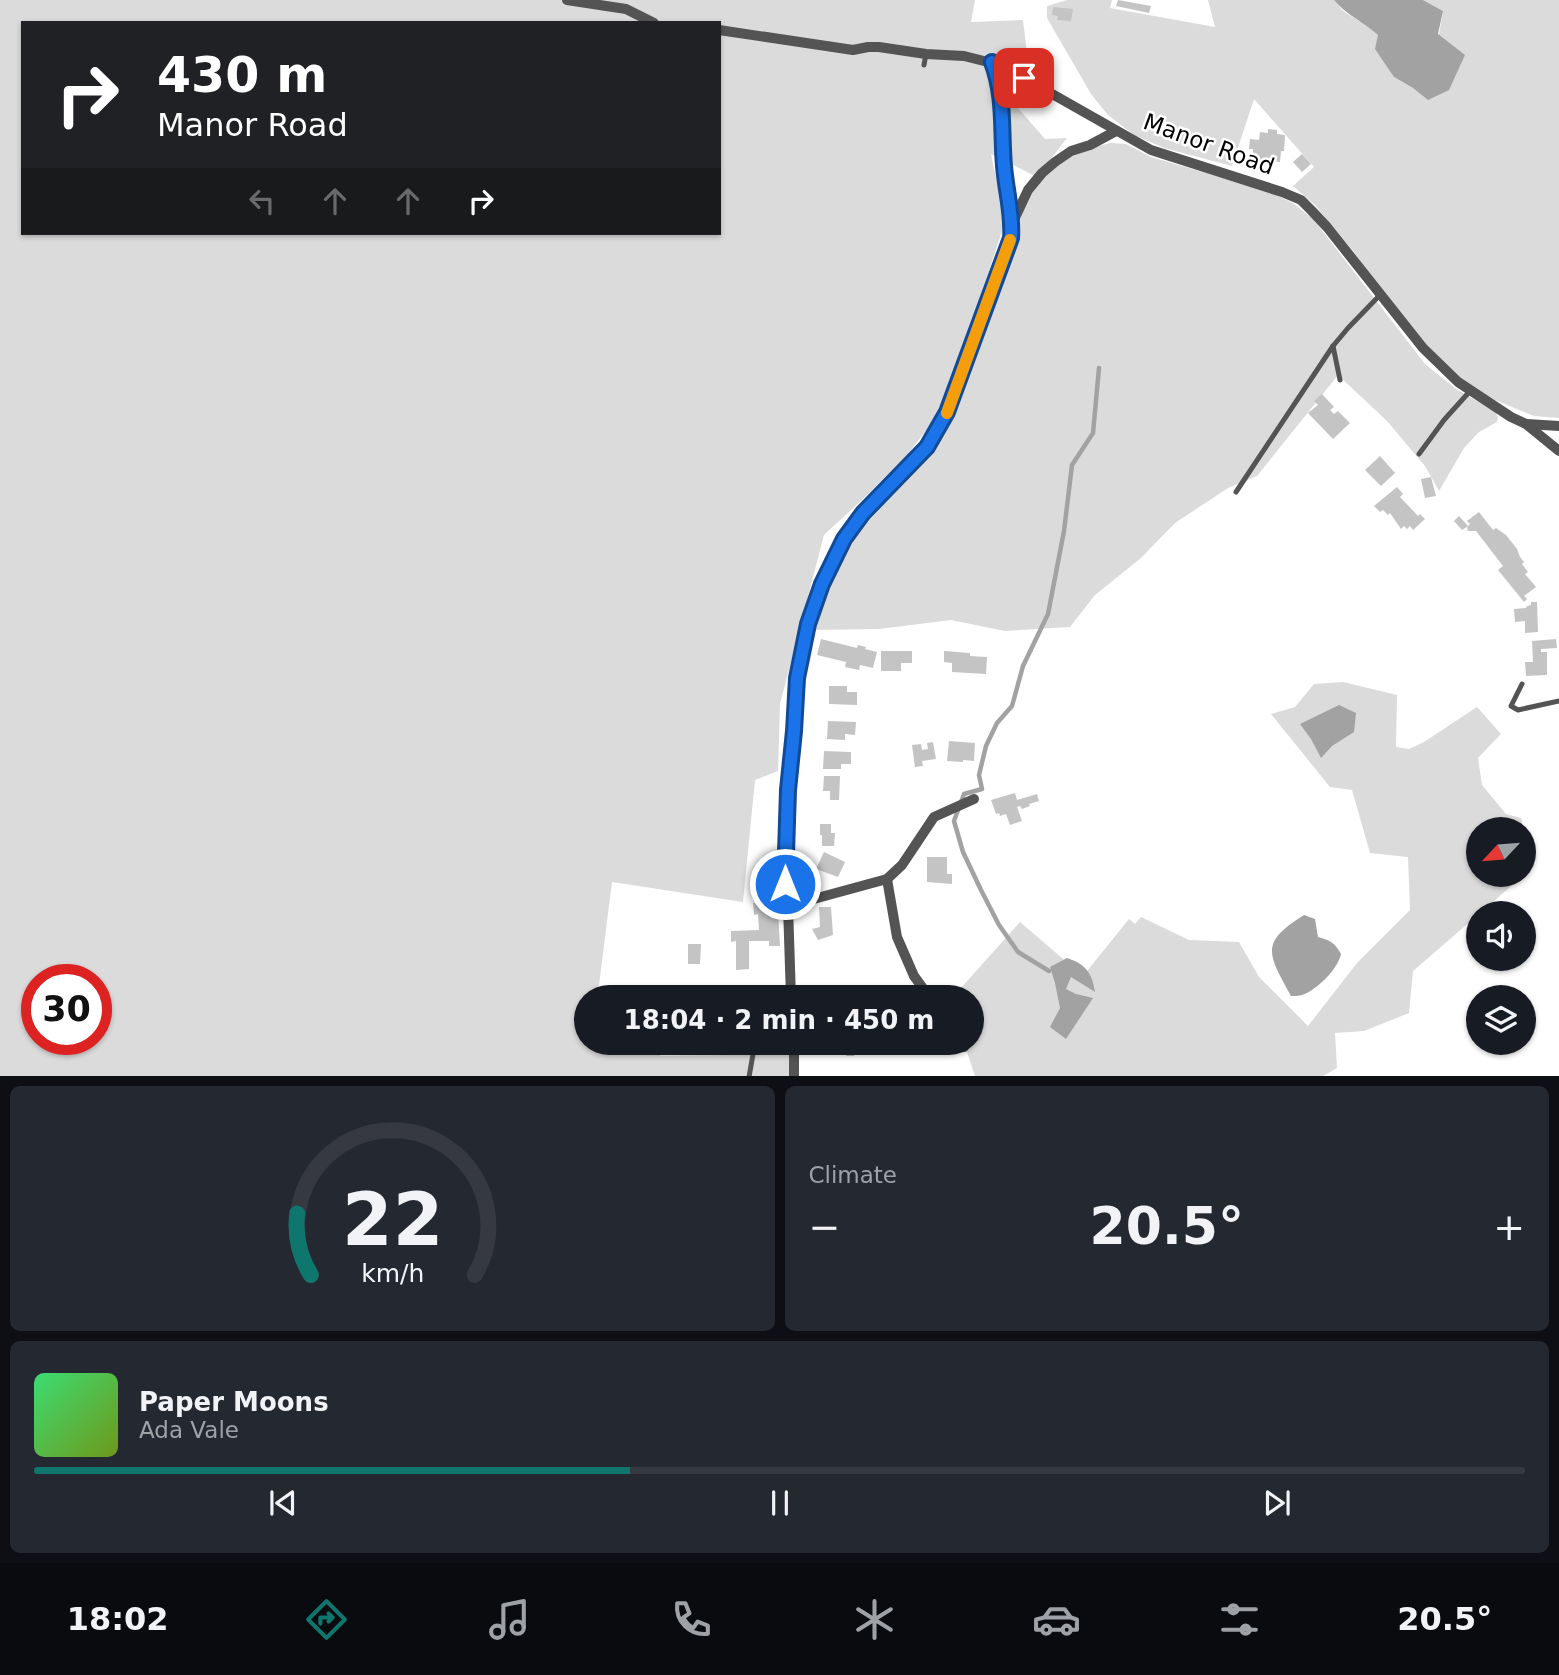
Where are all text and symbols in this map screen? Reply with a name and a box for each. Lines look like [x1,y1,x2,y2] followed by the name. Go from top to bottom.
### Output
[157,47,327,104] text: 430 m
[994,48,1054,108] pin
[42,49,133,140] icon: right
[1005,59,1043,97] icon: arrive
[157,106,348,144] text: Manor Road
[1140,108,1278,180] street label: Manor Road
[243,182,281,220] icon: left
[316,182,354,220] icon: ahead
[389,182,427,220] icon: ahead
[462,182,500,220] icon: right
[1466,817,1536,887] north arrow
[1466,817,1536,1055] map controls
[748,847,822,921] position arrow
[1466,901,1536,971] button: sound
[21,964,112,1055] speed limit sign: 30
[1466,985,1536,1055] button: layers
[624,1005,934,1035] text: 18:04 · 2 min · 450 m
[809,1162,897,1188] text: Climate
[342,1177,443,1262] text: 22
[1090,1196,1244,1256] text: 20.5°
[809,1205,840,1249] text: −
[1493,1205,1525,1249] text: +
[361,1258,424,1287] text: km/h
[139,1387,329,1417] text: Paper Moons
[139,1417,239,1443] text: Ada Vale
[264,1484,302,1522] icon: previous
[761,1484,799,1522] icon: pause
[1258,1484,1296,1522] icon: next
[302,1595,351,1644] icon: directions
[485,1595,534,1644] icon: music
[667,1595,716,1644] icon: phone
[850,1595,899,1644] icon: climate
[1032,1595,1081,1644] icon: car
[1215,1595,1264,1644] icon: filters
[67,1600,169,1638] text: 18:02
[1397,1600,1492,1638] text: 20.5°

